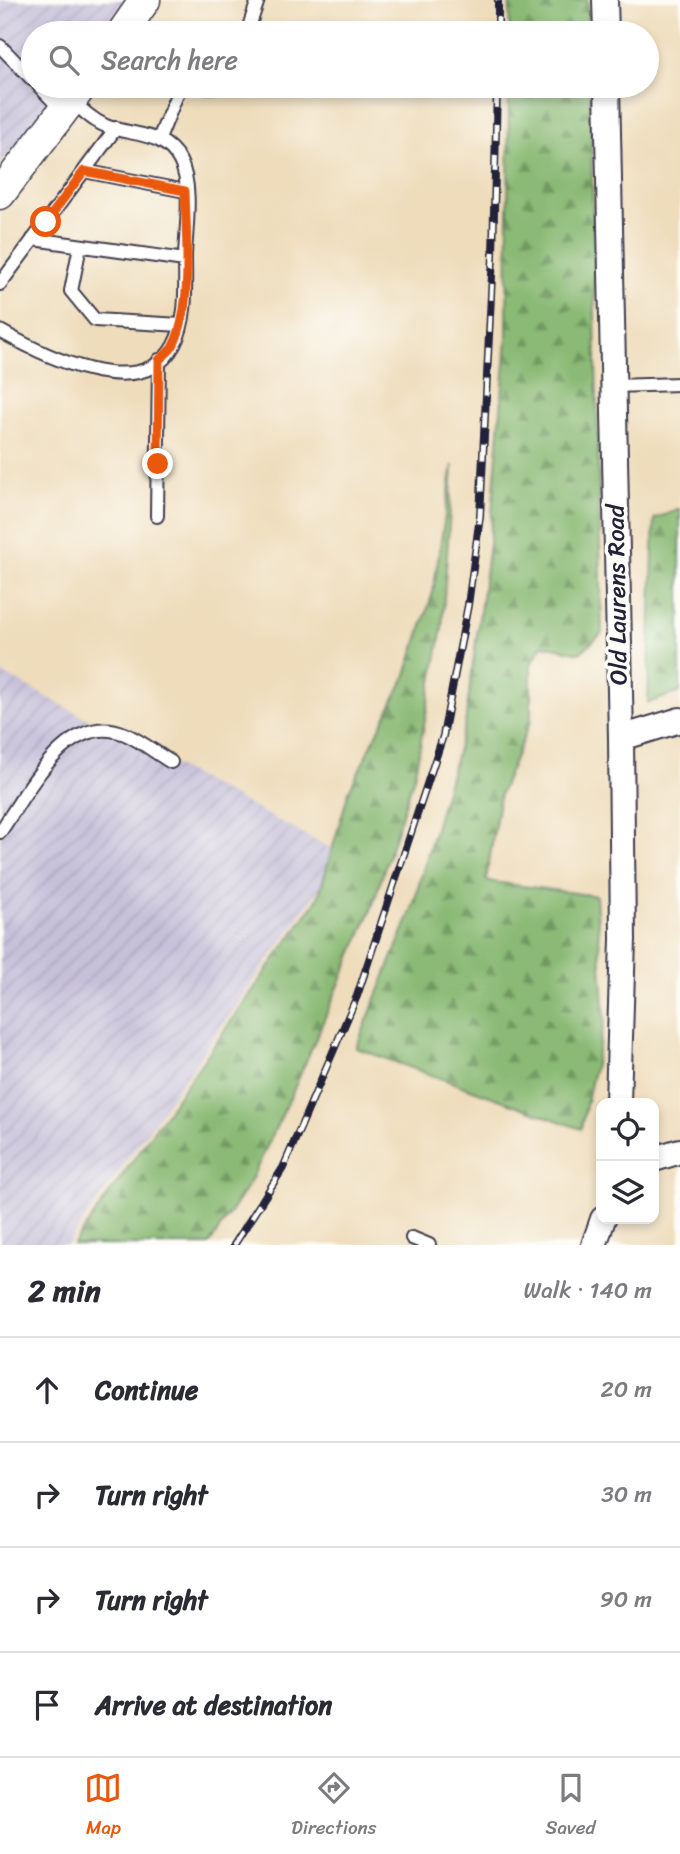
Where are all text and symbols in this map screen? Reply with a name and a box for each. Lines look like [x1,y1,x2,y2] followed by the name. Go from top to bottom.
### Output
[21,21,659,98] search box
[101,37,238,83] text: Search here
[45,41,83,79] icon: search
[30,206,61,237] route start
[142,448,173,479] route end
[594,503,640,686] street label: Old Laurens Road
[596,1098,659,1224] map controls
[596,1098,659,1161] button: locate
[596,1161,659,1224] button: layers
[28,1264,101,1318] text: 2 min
[523,1270,652,1311] text: Walk · 140 m
[95,1367,198,1413] text: Continue
[601,1369,652,1410] text: 20 m
[28,1371,66,1409] icon: ahead
[95,1472,208,1518] text: Turn right
[601,1474,652,1515] text: 30 m
[28,1476,66,1514] icon: right
[95,1577,208,1623] text: Turn right
[600,1579,652,1620] text: 90 m
[28,1581,66,1619] icon: right
[95,1682,332,1728] text: Arrive at destination
[28,1686,66,1724] icon: arrive
[84,1769,122,1844] tab: Map
[291,1769,377,1844] tab: Directions
[545,1769,596,1844] tab: Saved

